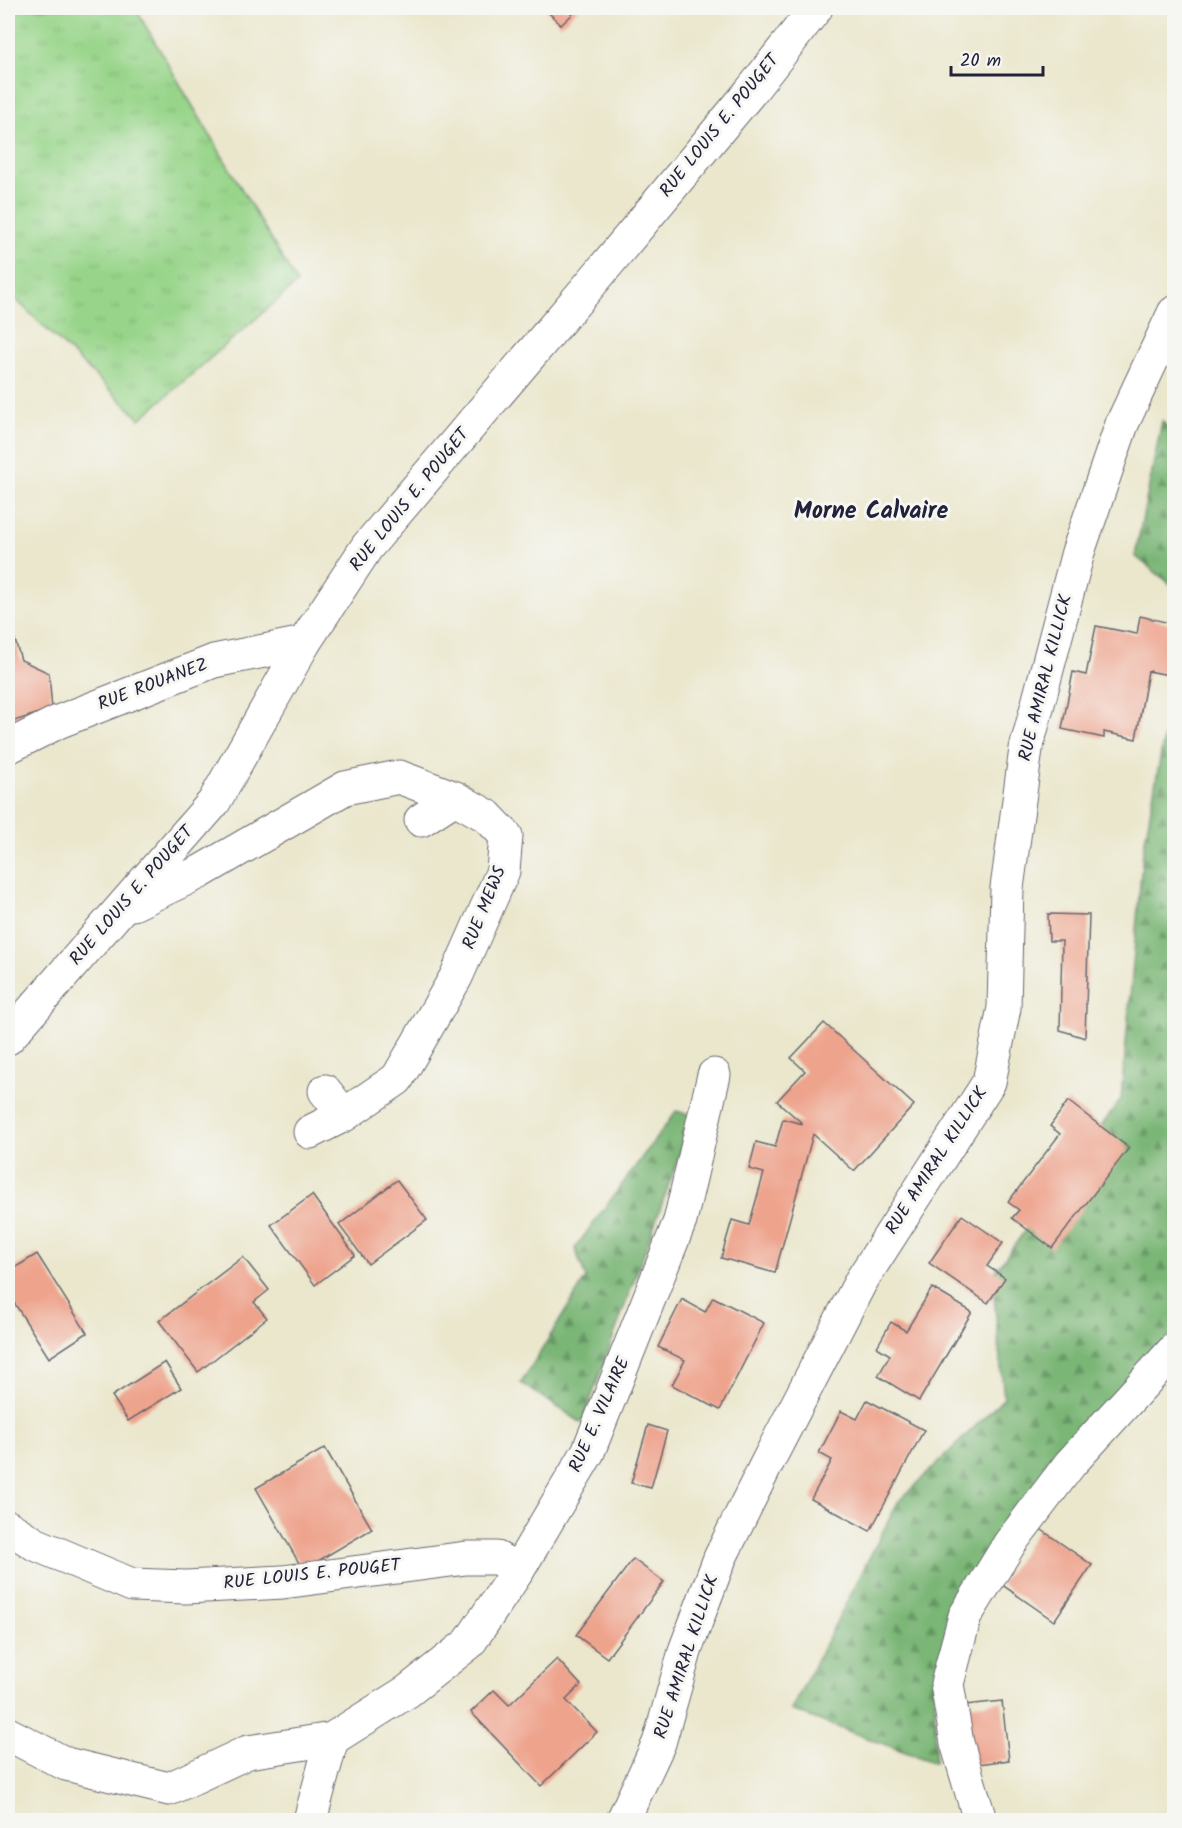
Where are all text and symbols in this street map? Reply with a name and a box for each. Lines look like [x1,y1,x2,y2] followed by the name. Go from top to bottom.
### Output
[951,39,1042,77] scale bar
[653,47,788,204] street label: RUE LOUIS E. POUGET
[960,47,1001,76] text: 20 m
[343,421,478,578] street label: RUE LOUIS E. POUGET
[794,492,949,531] district label: Morne Calvaire
[1011,591,1081,765] street label: RUE AMIRAL KILLICK
[94,651,212,719] street label: RUE ROUANEZ
[63,818,202,973] street label: RUE LOUIS E. POUGET
[455,862,515,954] street label: RUE MEWS
[878,1081,996,1241] street label: RUE AMIRAL KILLICK
[562,1352,639,1477] street label: RUE E. VILAIRE
[222,1551,403,1599] street label: RUE LOUIS E. POUGET
[647,1571,727,1743] street label: RUE AMIRAL KILLICK

